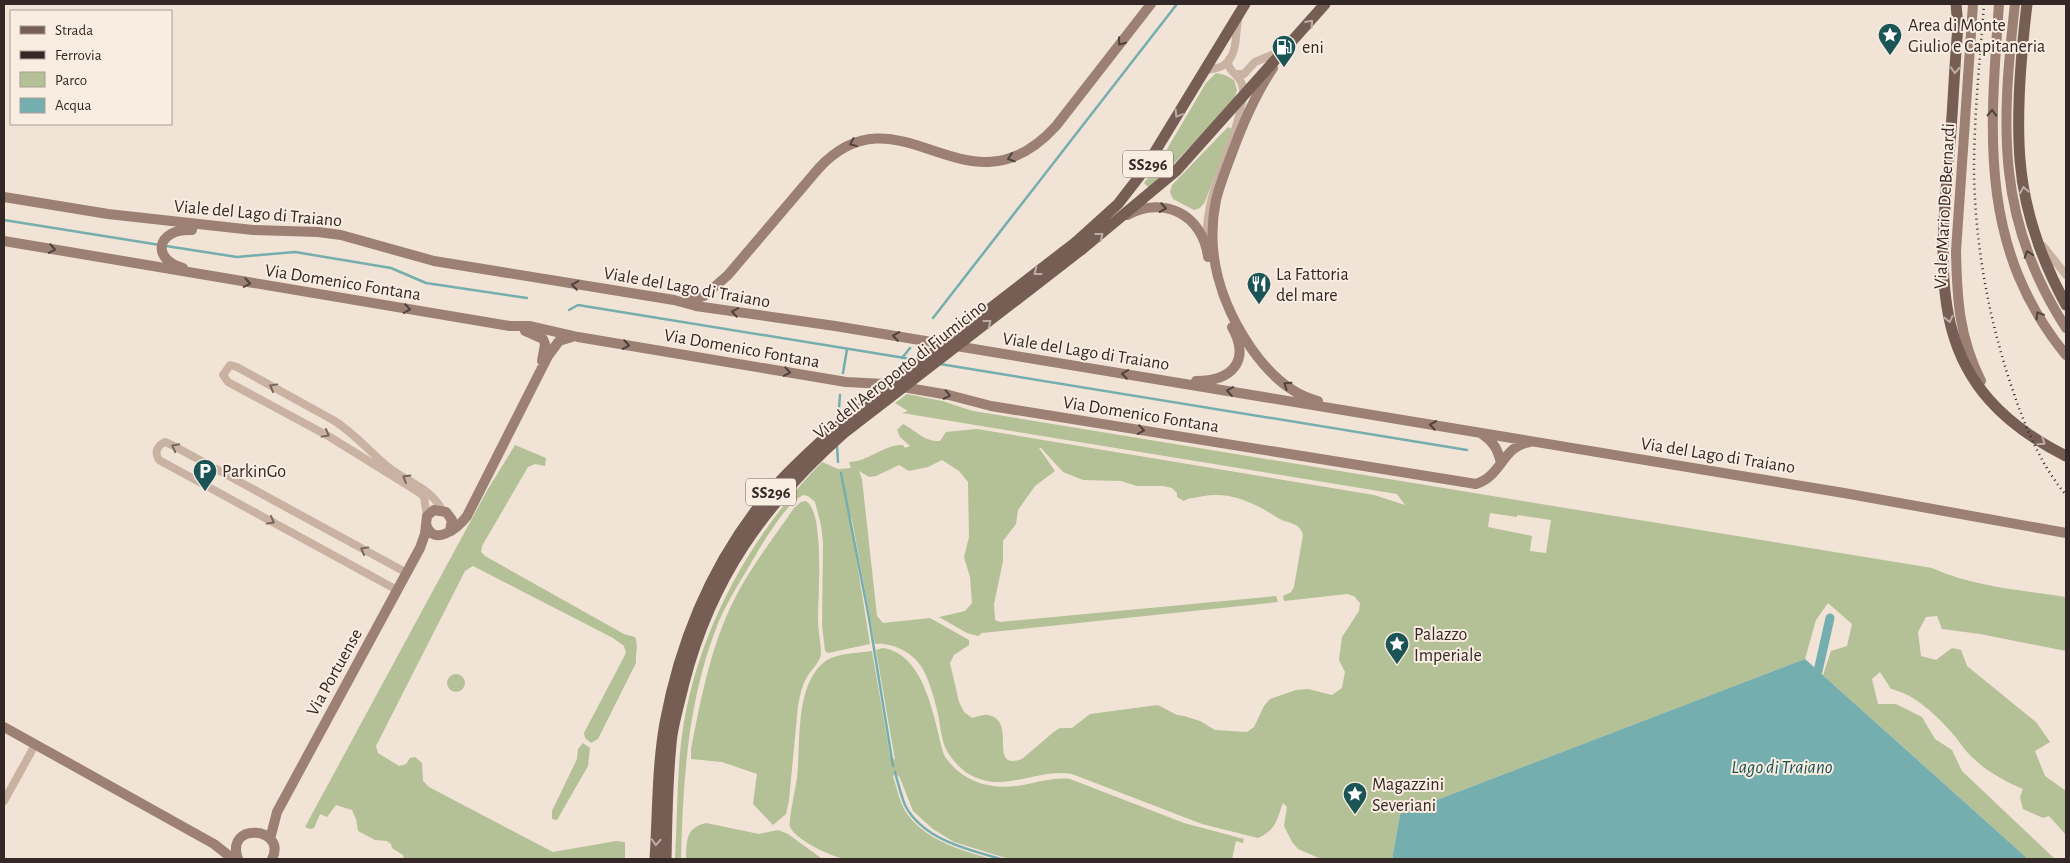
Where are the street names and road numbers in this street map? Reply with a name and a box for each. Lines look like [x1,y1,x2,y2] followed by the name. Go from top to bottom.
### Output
[1932,123,1958,289] street label: Viale Mario De Bernardi
[1123,150,1173,178] road number: SS296
[173,198,343,230] street label: Viale del Lago di Traiano
[264,262,422,304] street label: Via Domenico Fontana
[602,264,772,312] street label: Viale del Lago di Traiano
[811,297,991,443] street label: Via dell'Aeroporto di Fiumicino
[663,326,821,372] street label: Via Domenico Fontana
[1001,330,1171,374] street label: Viale del Lago di Traiano
[1062,394,1220,436] street label: Via Domenico Fontana
[1639,435,1796,477] street label: Via del Lago di Traiano
[746,478,796,506] road number: SS296
[304,626,366,719] street label: Via Portuense

